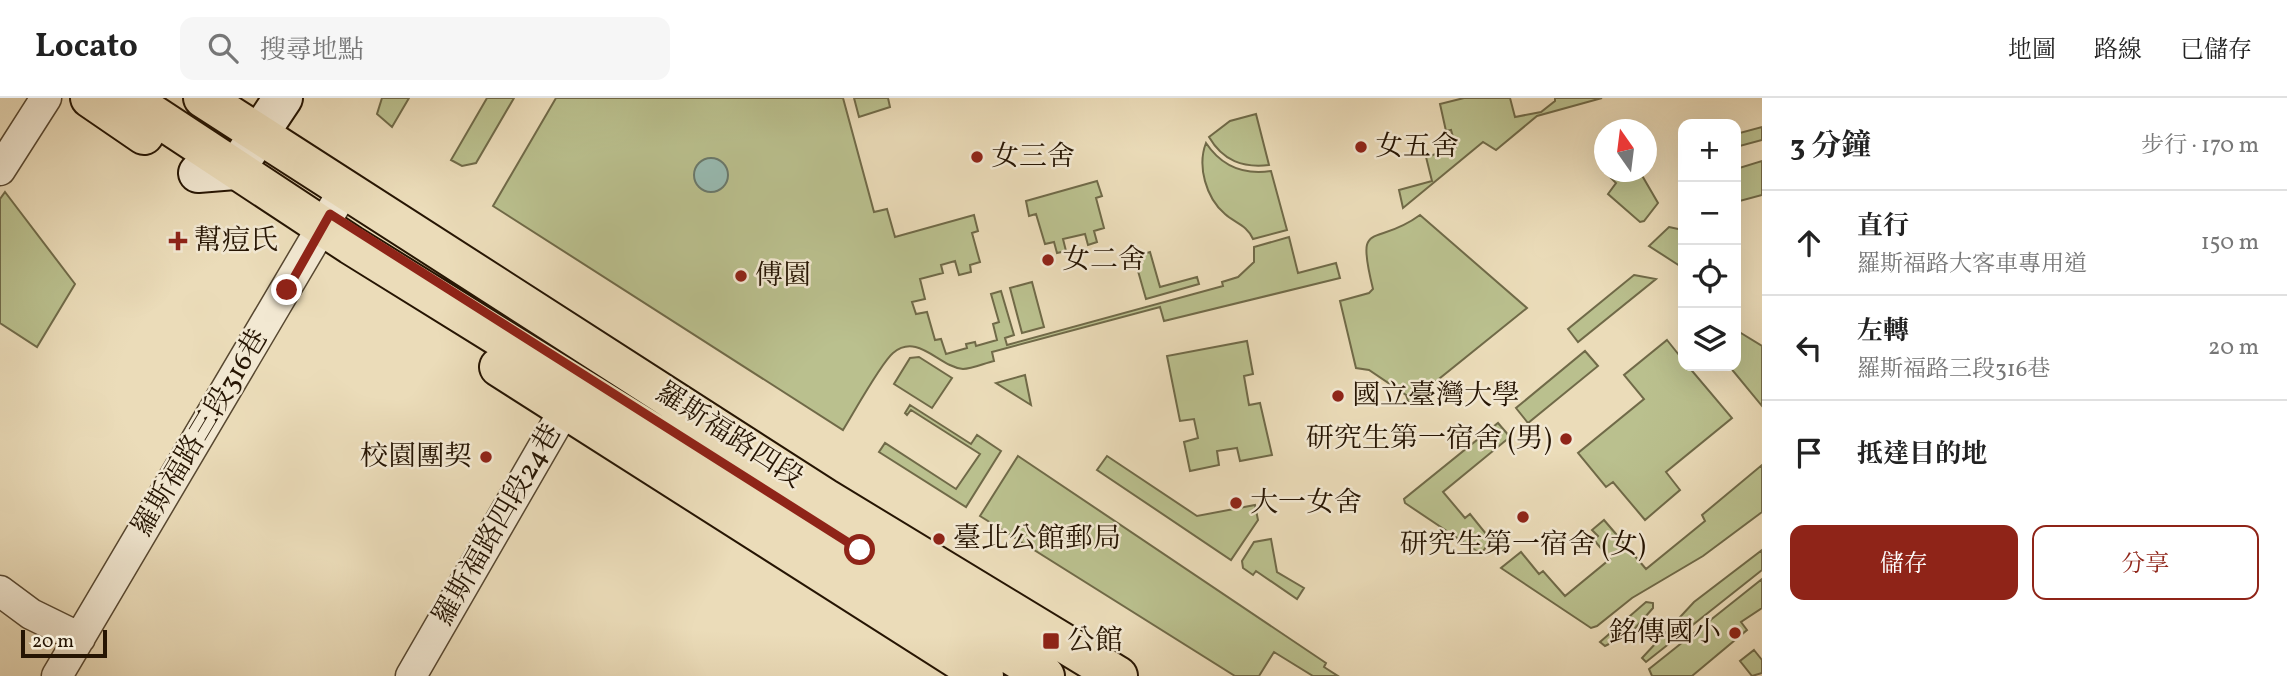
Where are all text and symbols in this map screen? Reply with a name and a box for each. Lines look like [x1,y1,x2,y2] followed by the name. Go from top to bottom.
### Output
[180,17,670,80] search box
[35,25,138,71] text: Locato
[204,29,242,67] icon: search
[260,33,364,69] text: 搜尋地點
[2008,34,2056,68] text: 地圖
[2094,34,2142,68] text: 路線
[2180,34,2252,68] text: 已儲存
[1594,119,1657,182] north arrow
[1678,119,1741,371] map controls
[1678,119,1741,182] button: +
[1790,126,1871,168] text: 3 分鐘
[1375,128,1459,167] place label: 女五舍
[2141,130,2259,162] text: 步行 · 170 m
[991,138,1075,177] place label: 女三舍
[1353,139,1369,155] marker: 女五舍
[969,149,985,165] marker: 女三舍
[1678,182,1741,245] button: −
[1857,209,1909,245] text: 直行
[194,222,278,261] place label: 幫痘氏
[1790,224,1828,262] icon: ahead
[2201,227,2259,259] text: 150 m
[168,231,188,251] marker: 幫痘氏
[1062,241,1146,280] place label: 女二舍
[1678,245,1741,308] button: locate
[1857,249,2087,281] text: 羅斯福路大客車專用道
[1040,252,1056,268] marker: 女二舍
[755,257,811,296] place label: 傅園
[733,268,749,284] marker: 傅園
[271,274,302,305] route end
[1678,308,1741,371] button: layers
[1857,314,1909,350] text: 左轉
[124,322,278,544] street label: 羅斯福路三段316巷
[1790,329,1828,367] icon: left
[2208,332,2259,364] text: 20 m
[1857,354,2050,386] text: 羅斯福路三段316巷
[648,374,810,498] street label: 羅斯福路四段
[1352,377,1520,416] place label: 國立臺灣大學
[1330,388,1346,404] marker: 國立臺灣大學
[424,417,572,633] street label: 羅斯福路四段24巷
[1306,420,1552,459] place label: 研究生第一宿舍 (男)
[1558,431,1574,447] marker: 研究生第一宿舍 (男)
[1790,434,1828,472] icon: arrive
[1857,437,1987,473] text: 抵達目的地
[360,438,472,477] place label: 校園團契
[478,449,494,465] marker: 校園團契
[1250,484,1362,523] place label: 大一女舍
[1228,495,1244,511] marker: 大一女舍
[1515,509,1531,525] marker: 研究生第一宿舍 (女)
[953,520,1121,559] place label: 臺北公館郵局
[1790,525,2018,600] button: 儲存
[2032,525,2259,600] button: 分享
[1400,526,1646,565] place label: 研究生第一宿舍 (女)
[931,531,947,547] marker: 臺北公館郵局
[844,534,875,565] route start
[1609,614,1721,653] place label: 銘傳國小
[1067,622,1123,661] place label: 公館
[1727,625,1743,641] marker: 銘傳國小
[21,627,107,659] scale bar
[32,629,74,655] text: 20 m
[1041,631,1061,651] marker: 公館

